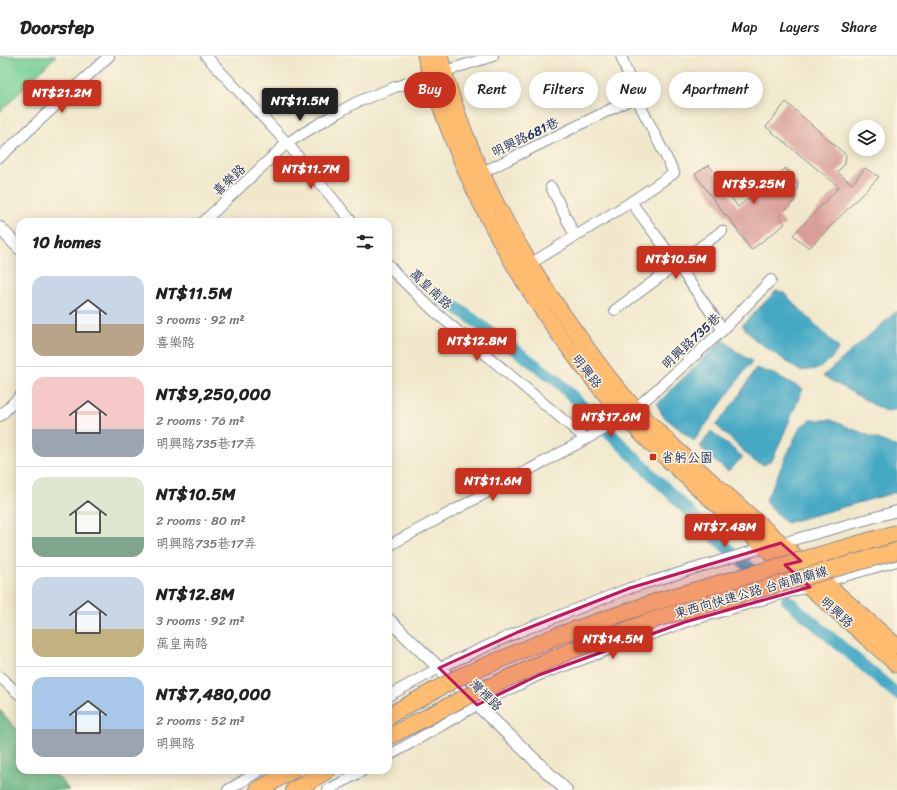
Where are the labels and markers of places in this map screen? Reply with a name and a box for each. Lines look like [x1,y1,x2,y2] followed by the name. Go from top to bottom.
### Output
[21,80,103,114] pin: NT$21.2M
[259,88,341,122] pin: NT$11.5M
[270,156,352,190] pin: NT$11.7M
[713,171,795,205] pin: NT$9.25M
[635,246,717,280] pin: NT$10.5M
[436,328,518,362] pin: NT$12.8M
[570,404,652,438] pin: NT$17.6M
[661,446,713,469] place label: 省躬公園
[648,452,658,462] marker: 省躬公園
[452,468,534,502] pin: NT$11.6M
[684,514,766,548] pin: NT$7.48M
[572,626,654,660] pin: NT$14.5M

